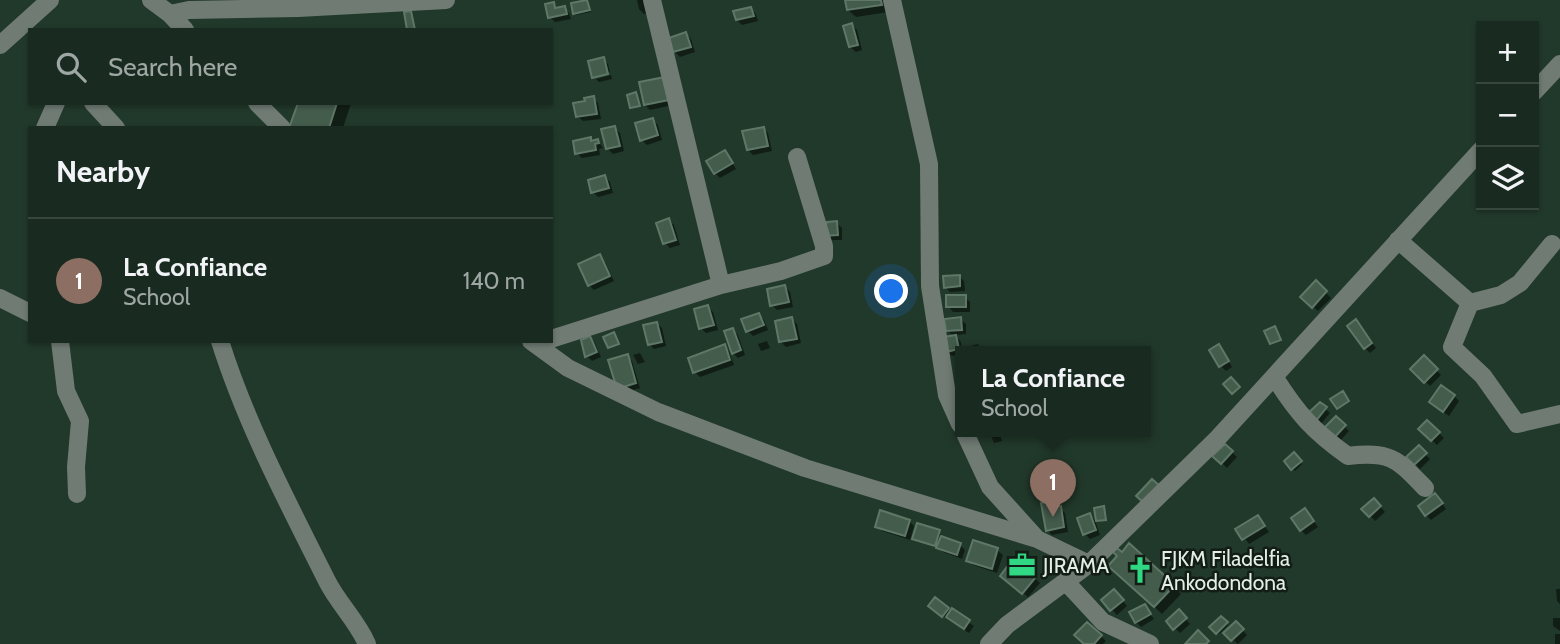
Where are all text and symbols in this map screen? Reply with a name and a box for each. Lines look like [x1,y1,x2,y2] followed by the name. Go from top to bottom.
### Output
[1476,21,1539,210] map controls
[1476,21,1539,84] button: +
[28,28,553,105] search box
[52,48,90,86] icon: search
[108,51,237,83] text: Search here
[1476,84,1539,147] button: −
[1476,147,1539,210] button: layers
[56,153,150,190] text: Nearby
[123,251,267,283] text: La Confiance
[75,267,83,295] text: 1
[463,267,525,295] text: 140 m
[874,274,908,308] your location
[123,283,190,311] text: School
[955,346,1151,437] popup
[981,362,1125,394] text: La Confiance
[981,394,1048,422] text: School
[1030,459,1076,517] pin: 1
[1161,546,1290,595] place label: FJKM Filadelfia Ankodondona
[1007,550,1037,580] office icon: JIRAMA
[1042,553,1109,578] place label: JIRAMA
[1125,555,1155,585] church icon: FJKM Filadelfia Ankodondona

